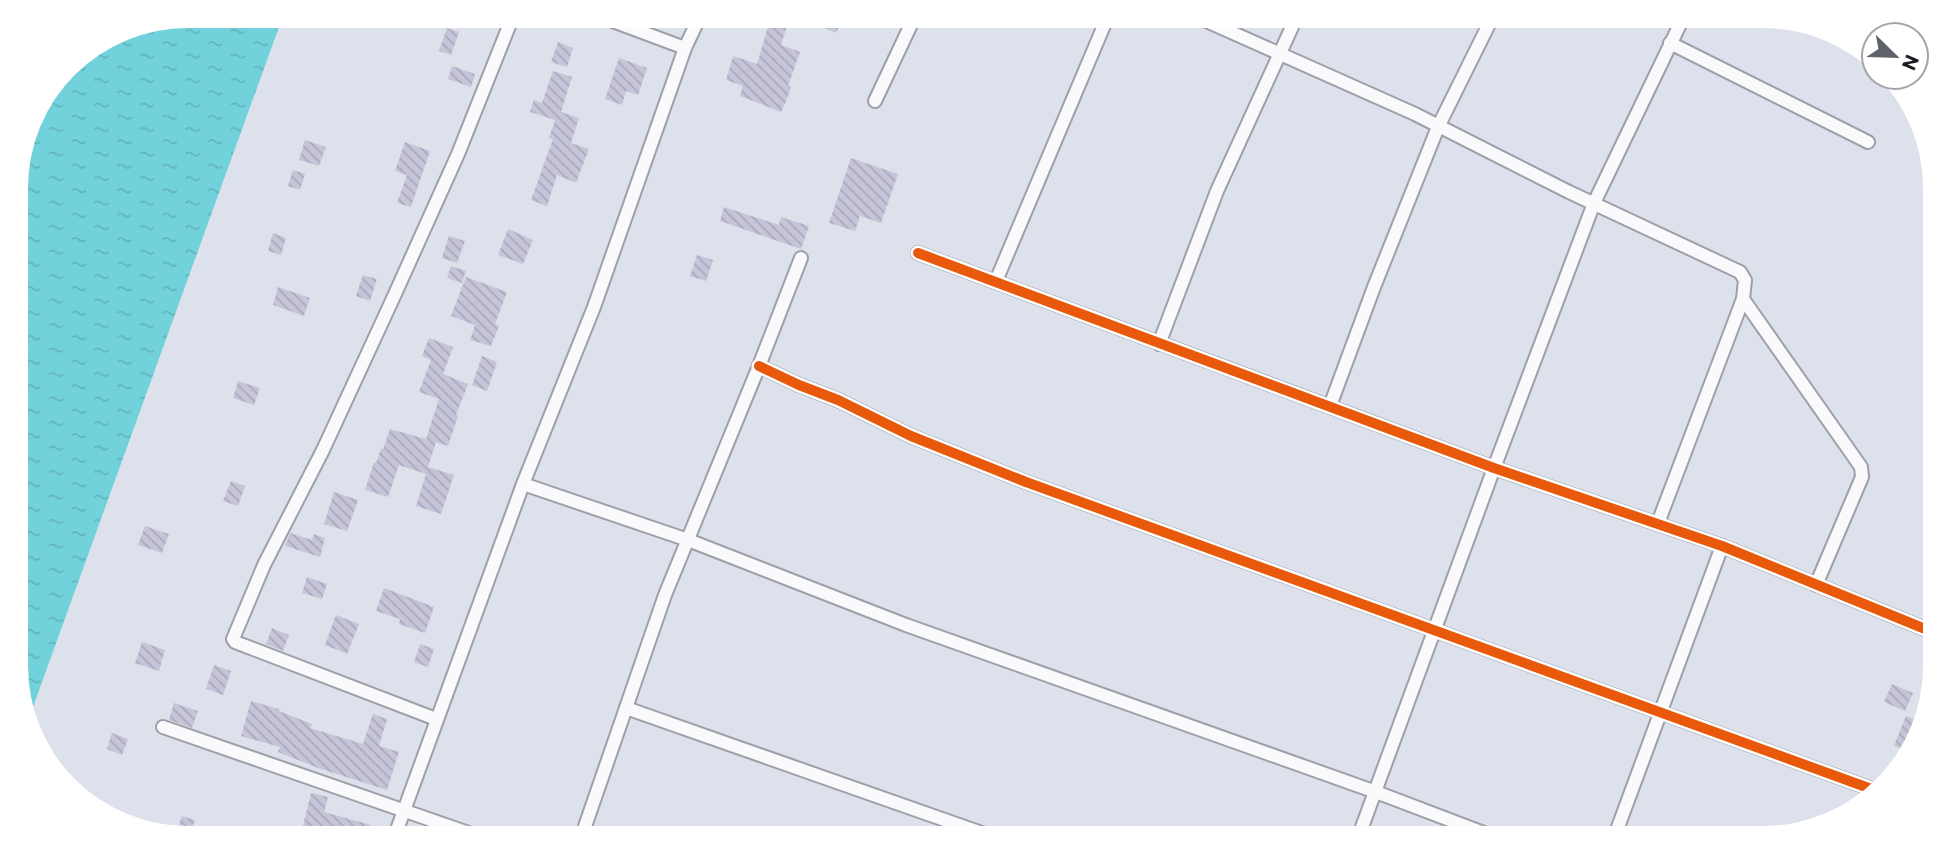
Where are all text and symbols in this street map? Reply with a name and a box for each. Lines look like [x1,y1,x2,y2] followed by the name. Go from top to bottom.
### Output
[1860,21,1930,91] north arrow
[1898,52,1924,74] text: N

